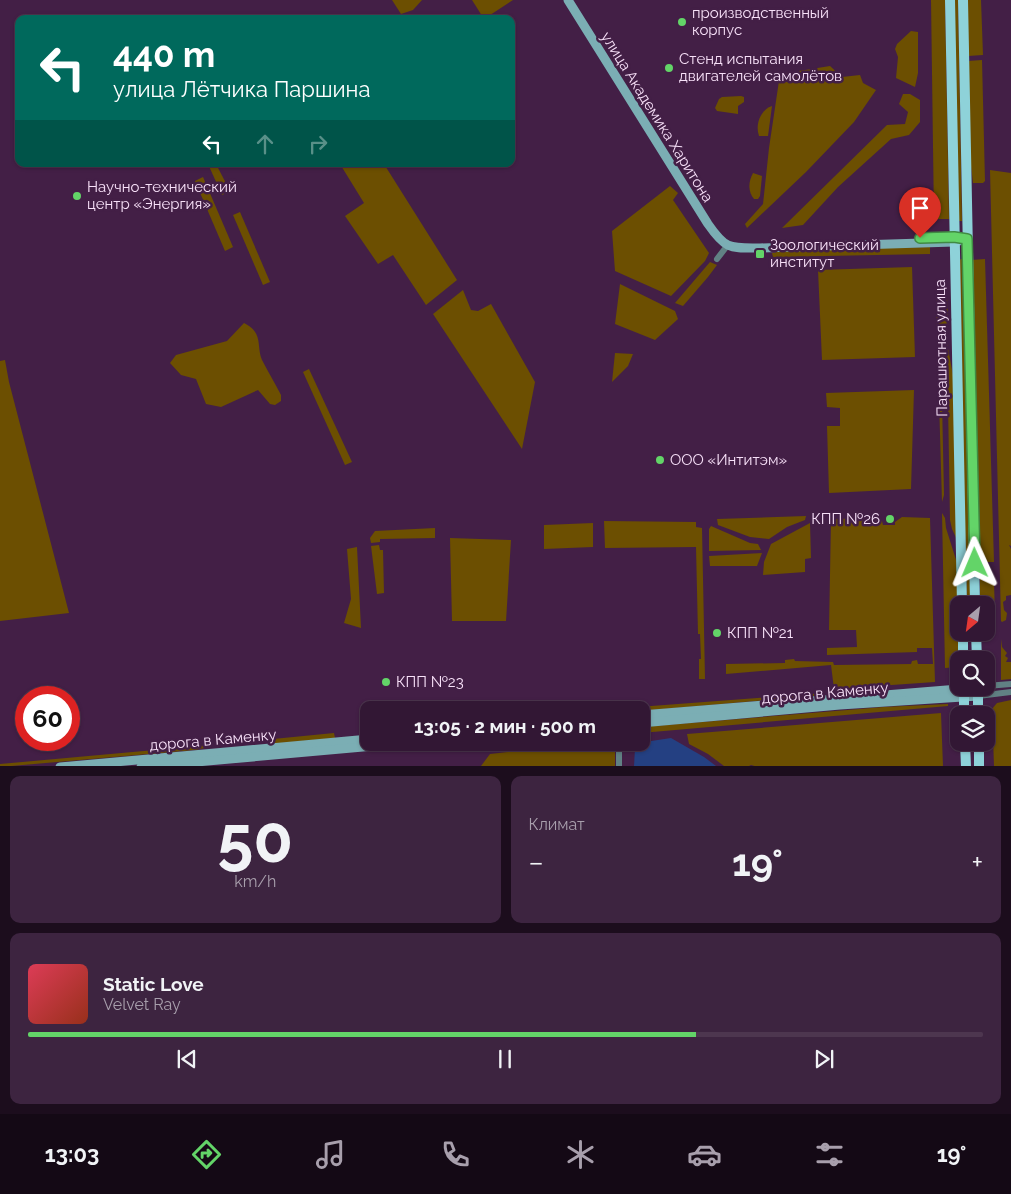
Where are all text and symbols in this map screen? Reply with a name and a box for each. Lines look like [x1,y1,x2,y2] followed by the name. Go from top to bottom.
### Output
[692,4,829,39] place label: производственный корпус
[676,16,688,28] marker: производственный корпус
[597,29,717,205] street label: улица Академика Харитона
[113,34,215,75] text: 440 m
[30,35,95,100] icon: left
[679,50,842,85] place label: Стенд испытания двигателей самолётов
[663,62,675,74] marker: Стенд испытания двигателей самолётов
[113,76,370,102] text: улица Лётчика Паршина
[198,130,226,158] icon: left
[251,130,279,158] icon: ahead
[304,130,332,158] icon: right
[87,178,237,213] place label: Научно-технический центр «Энергия»
[899,187,941,238] pin
[71,190,83,202] marker: Научно-технический центр «Энергия»
[906,194,934,222] icon: arrive
[770,236,879,271] place label: Зоологический институт
[754,248,766,260] marker: Зоологический институт
[931,279,951,417] street label: Парашютная улица
[670,451,787,469] place label: ООО «Интитэм»
[654,454,666,466] marker: ООО «Интитэм»
[811,510,880,528] place label: КПП №26
[884,513,896,525] marker: КПП №26
[948,536,1000,588] position arrow
[950,596,995,641] north arrow
[950,596,995,751] map controls
[727,624,794,642] place label: КПП №21
[711,627,723,639] marker: КПП №21
[950,651,995,696] button: search
[396,673,464,691] place label: КПП №23
[380,676,392,688] marker: КПП №23
[761,678,889,708] street label: дорога в Каменку
[15,686,80,751] speed limit sign: 60
[950,706,995,751] button: layers
[414,715,596,737] text: 13:05 · 2 мин · 500 m
[149,725,277,755] street label: дорога в Каменку
[217,801,293,877] text: 50
[529,815,585,834] text: Климат
[732,840,783,885] text: 19°
[529,846,544,879] text: −
[971,846,983,879] text: +
[234,872,276,891] text: km/h
[103,973,204,995] text: Static Love
[103,995,181,1014] text: Velvet Ray
[173,1045,201,1073] icon: previous
[491,1045,519,1073] icon: pause
[810,1045,838,1073] icon: next
[189,1137,224,1172] icon: directions
[313,1137,348,1172] icon: music
[438,1137,473,1172] icon: phone
[563,1137,598,1172] icon: climate
[687,1137,722,1172] icon: car
[812,1137,847,1172] icon: filters
[45,1141,99,1167] text: 13:03
[937,1141,966,1167] text: 19°

